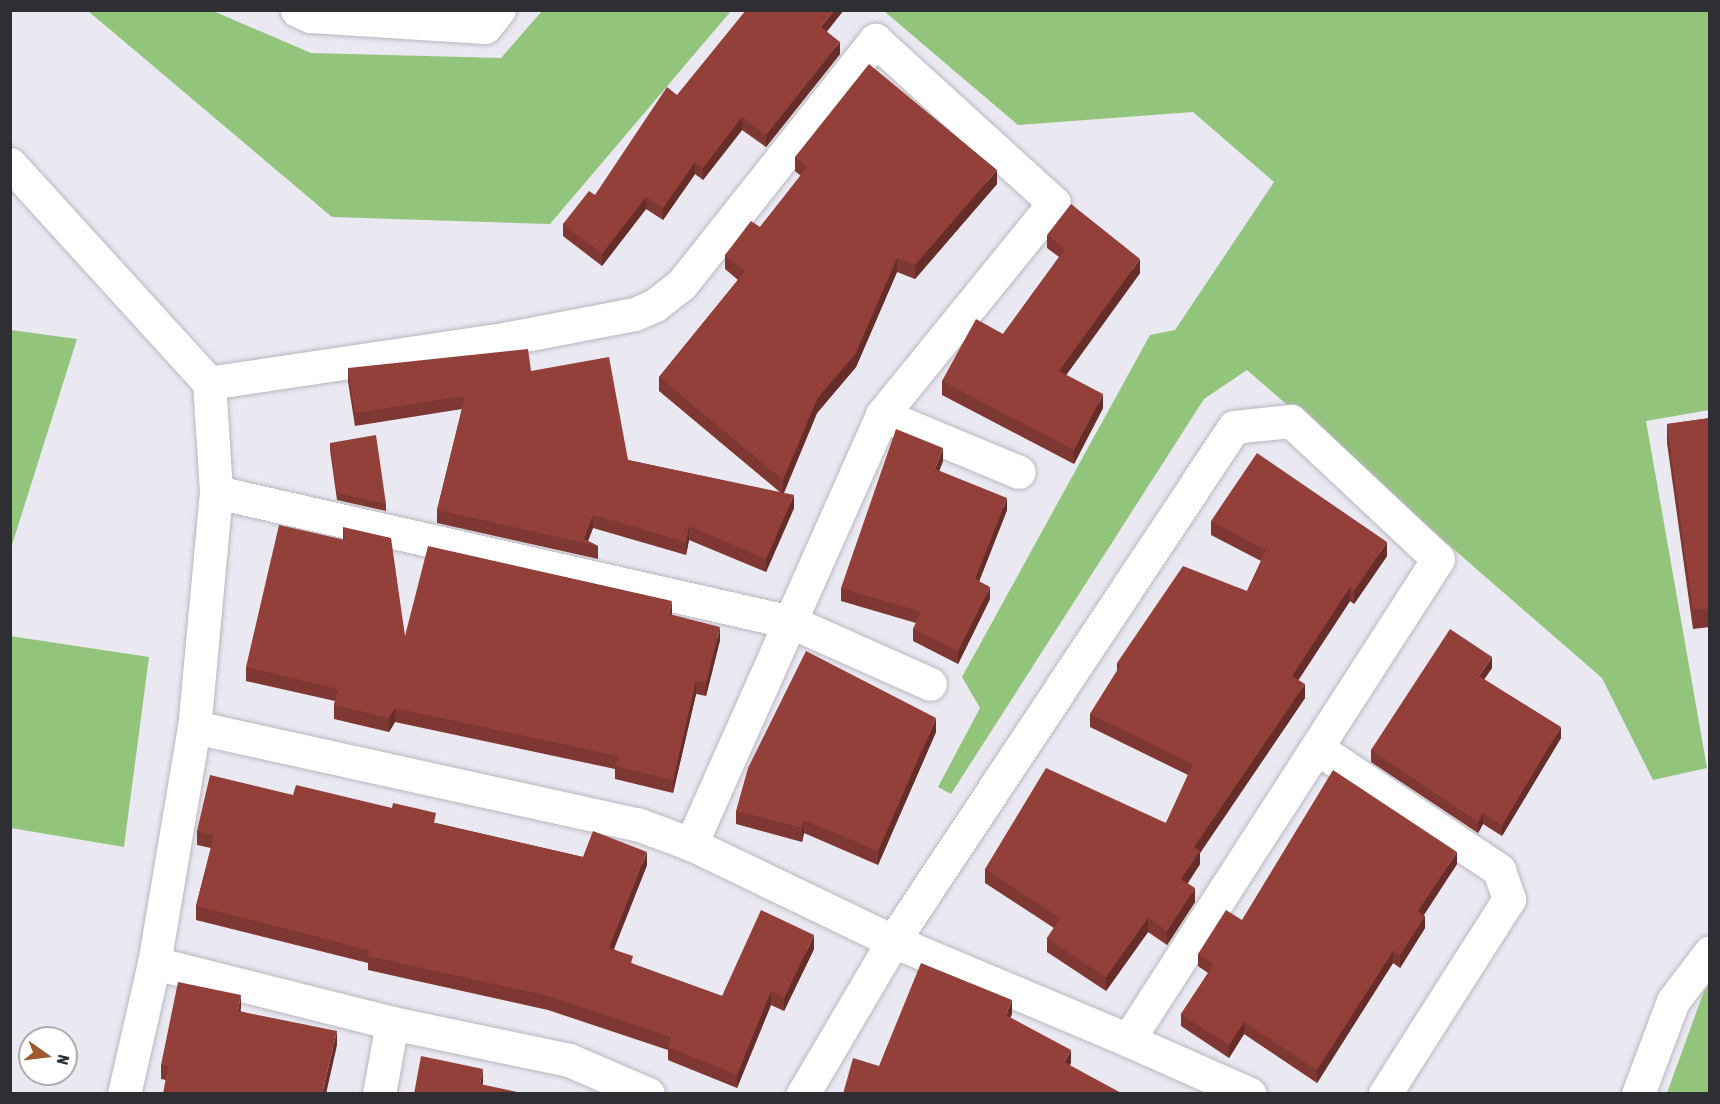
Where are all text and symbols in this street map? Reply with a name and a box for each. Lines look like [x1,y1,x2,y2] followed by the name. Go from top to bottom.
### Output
[18,1026,78,1086] north arrow
[54,1053,73,1067] text: N

